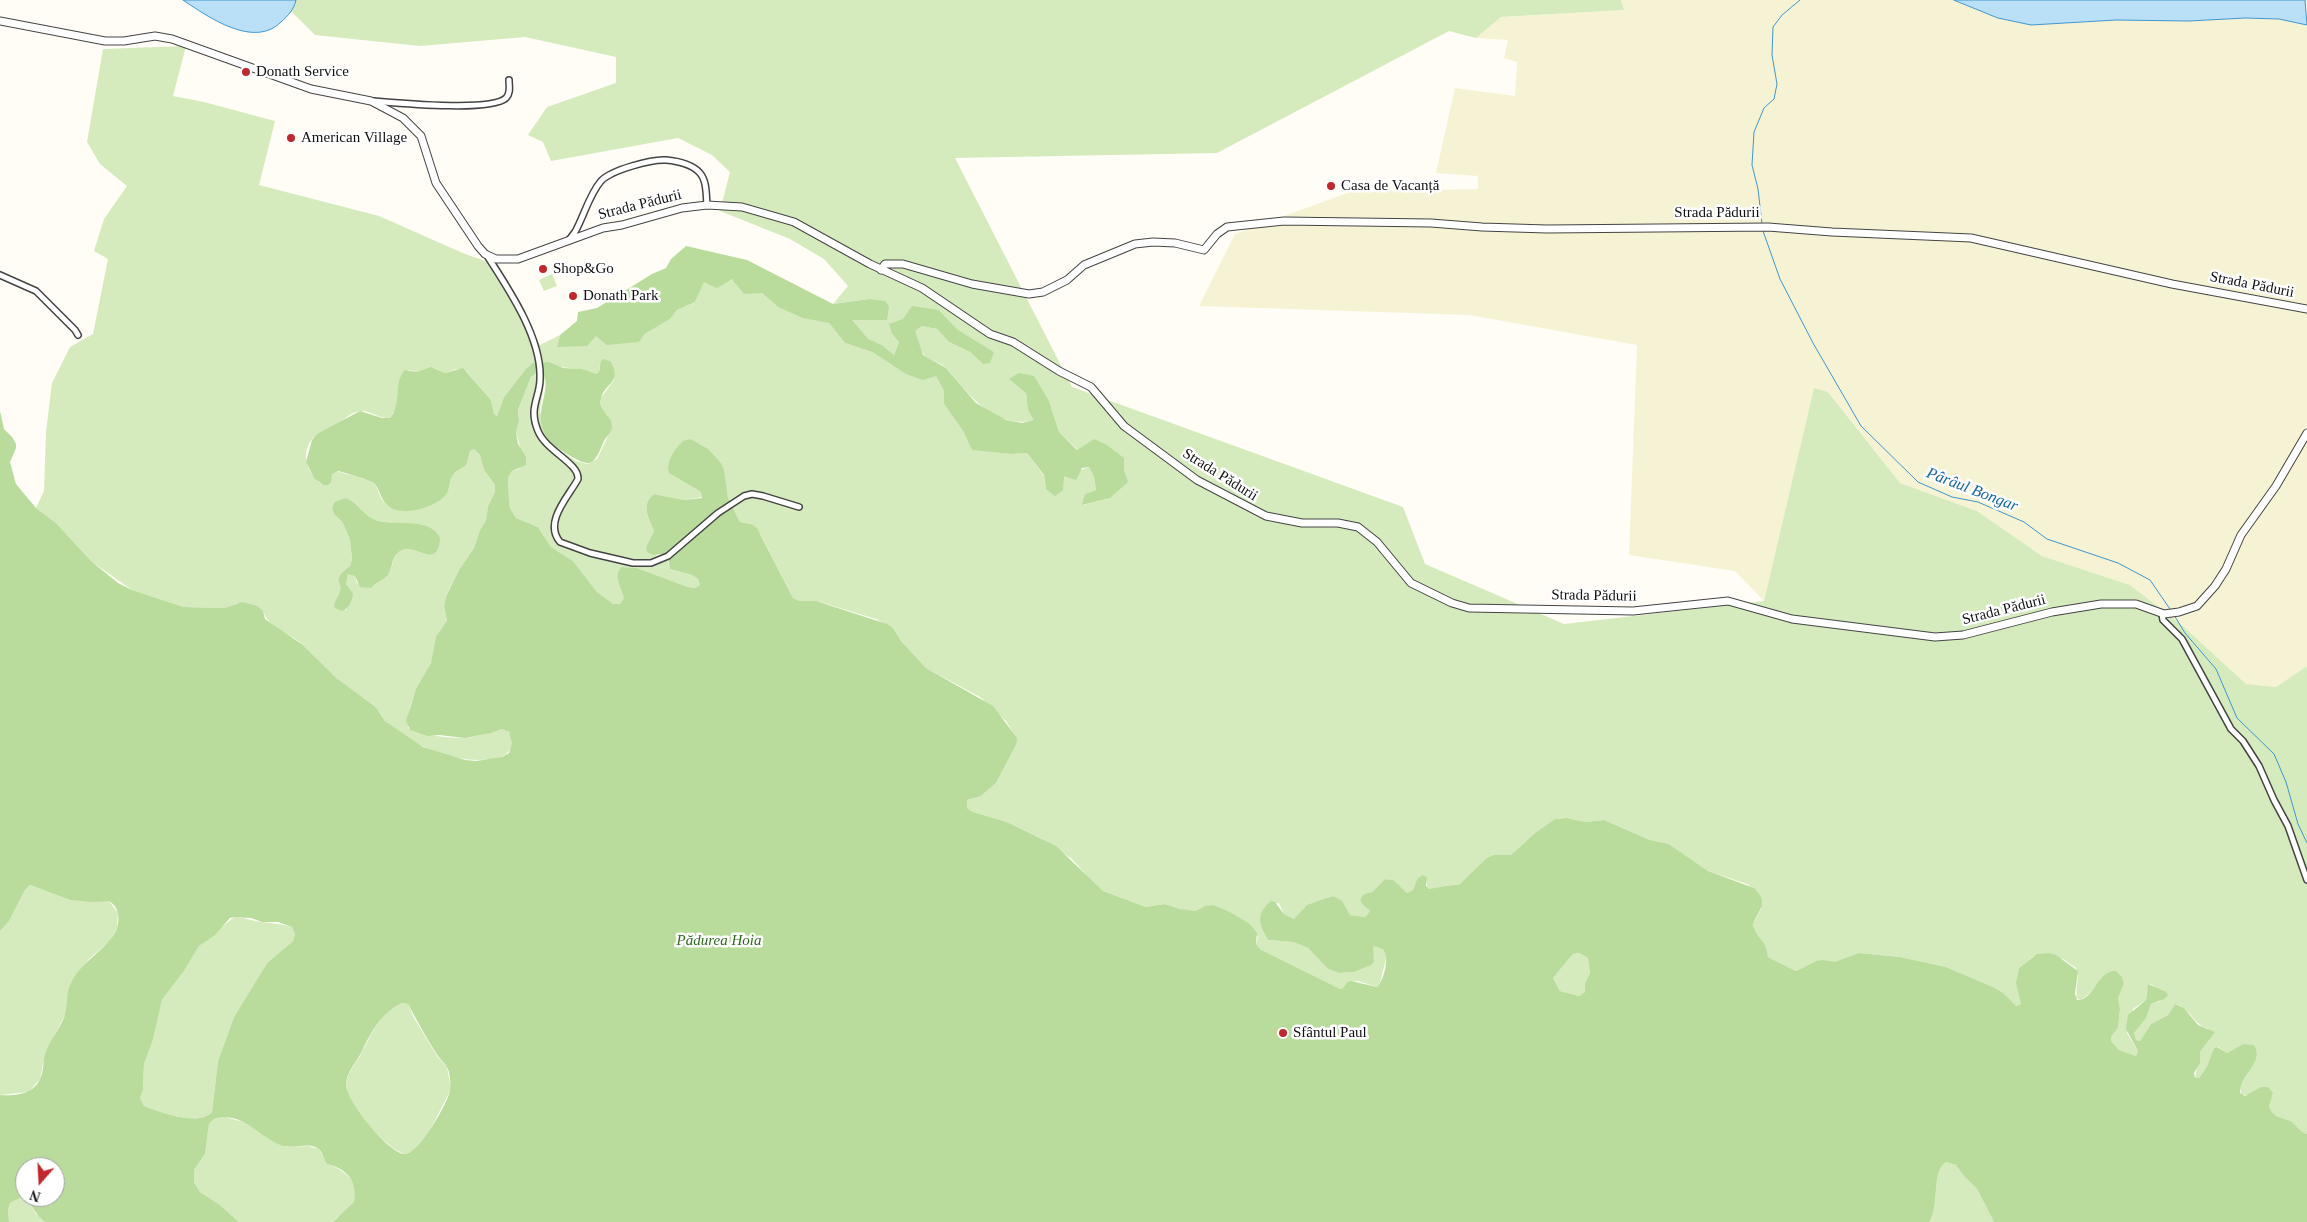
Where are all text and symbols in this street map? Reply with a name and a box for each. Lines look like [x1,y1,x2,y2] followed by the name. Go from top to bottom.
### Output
[256,63,349,81] place label: Donath Service
[240,66,252,78] marker: Donath Service
[301,129,407,147] place label: American Village
[285,132,297,144] marker: American Village
[1341,177,1439,195] place label: Casa de Vacanță
[1325,180,1337,192] marker: Casa de Vacanță
[596,186,684,224] street label: Strada Pădurii
[1674,204,1760,222] street label: Strada Pădurii
[553,260,614,278] place label: Shop&Go
[537,263,549,275] marker: Shop&Go
[2208,268,2296,302] street label: Strada Pădurii
[583,287,658,305] place label: Donath Park
[567,290,579,302] marker: Donath Park
[1179,445,1261,505] street label: Strada Pădurii
[1924,464,2020,516] water label: Pârâul Bongar
[1551,586,1637,606] street label: Strada Pădurii
[1960,591,2048,629] street label: Strada Pădurii
[677,932,761,950] park label: Pădurea Hoia
[1293,1024,1367,1042] place label: Sfântul Paul
[1277,1027,1289,1039] marker: Sfântul Paul
[15,1157,65,1207] north arrow
[28,1187,43,1204] text: N

